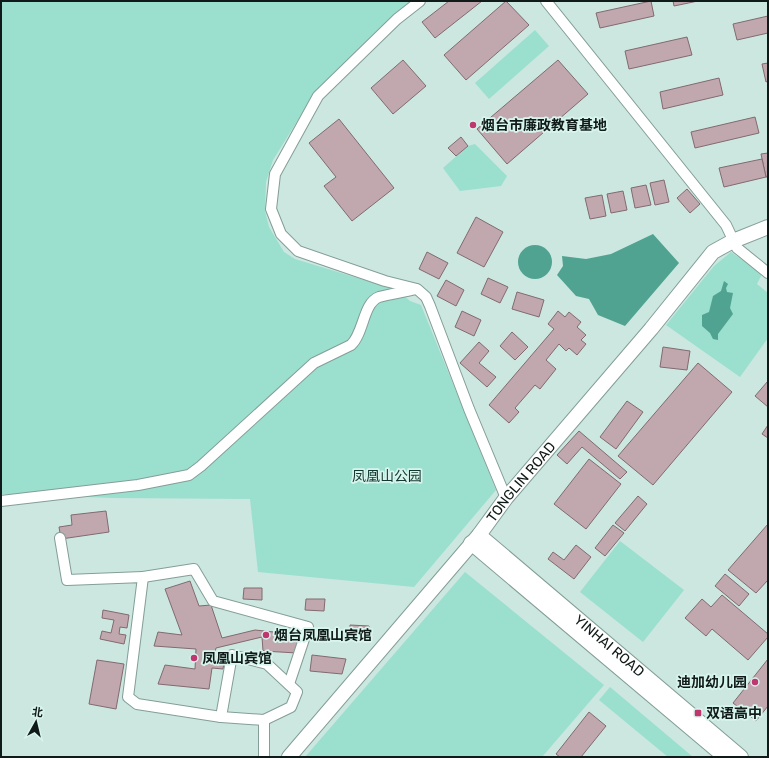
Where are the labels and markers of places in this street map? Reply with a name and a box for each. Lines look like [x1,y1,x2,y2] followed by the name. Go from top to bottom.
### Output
[481,117,607,134] place label: 烟台市廉政教育基地
[468,120,478,130] marker: 烟台市廉政教育基地
[274,627,372,644] place label: 烟台凤凰山宾馆
[261,630,271,640] marker: 烟台凤凰山宾馆
[202,650,272,667] place label: 凤凰山宾馆
[189,653,199,663] marker: 凤凰山宾馆
[677,674,747,691] place label: 迪加幼儿园
[750,677,760,687] marker: 迪加幼儿园
[706,705,762,722] place label: 双语高中
[693,708,703,718] marker: 双语高中

